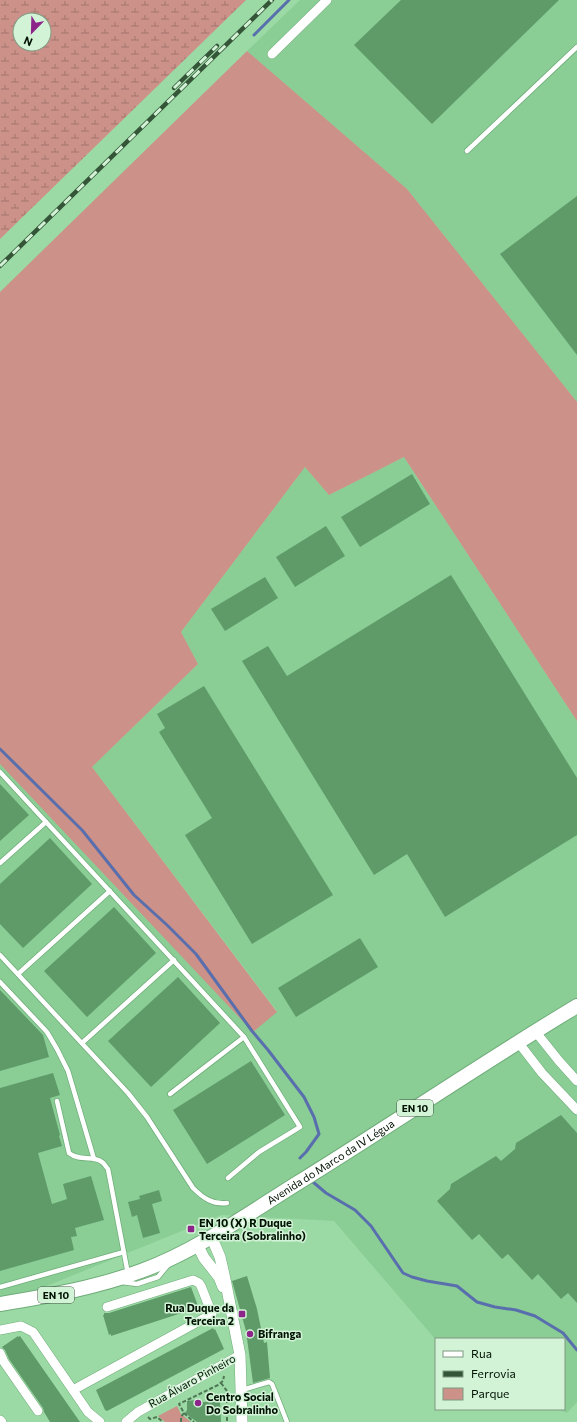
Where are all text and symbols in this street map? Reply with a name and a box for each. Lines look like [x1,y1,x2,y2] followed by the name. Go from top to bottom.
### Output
[12,12,52,52] north arrow
[22,34,34,49] text: N
[397,1100,433,1116] road number: EN 10
[264,1117,396,1207] street label: Avenida do Marco da IV Légua
[199,1216,306,1242] place label: EN 10 (X) R Duque Terceira (Sobralinho)
[186,1224,196,1234] marker: EN 10 (X) R Duque Terceira (Sobralinho)
[38,1287,74,1303] road number: EN 10
[165,1301,234,1327] place label: Rua Duque da Terceira 2
[237,1309,247,1319] marker: Rua Duque da Terceira 2
[258,1327,301,1340] place label: Bifranga
[245,1329,255,1339] marker: Bifranga
[435,1338,565,1410] legend
[471,1346,492,1360] text: Rua
[145,1350,238,1410] street label: Rua Álvaro Pinheiro
[471,1366,516,1380] text: Ferrovia
[471,1386,509,1400] text: Parque
[206,1390,278,1416] place label: Centro Social Do Sobralinho
[193,1398,203,1408] marker: Centro Social Do Sobralinho

